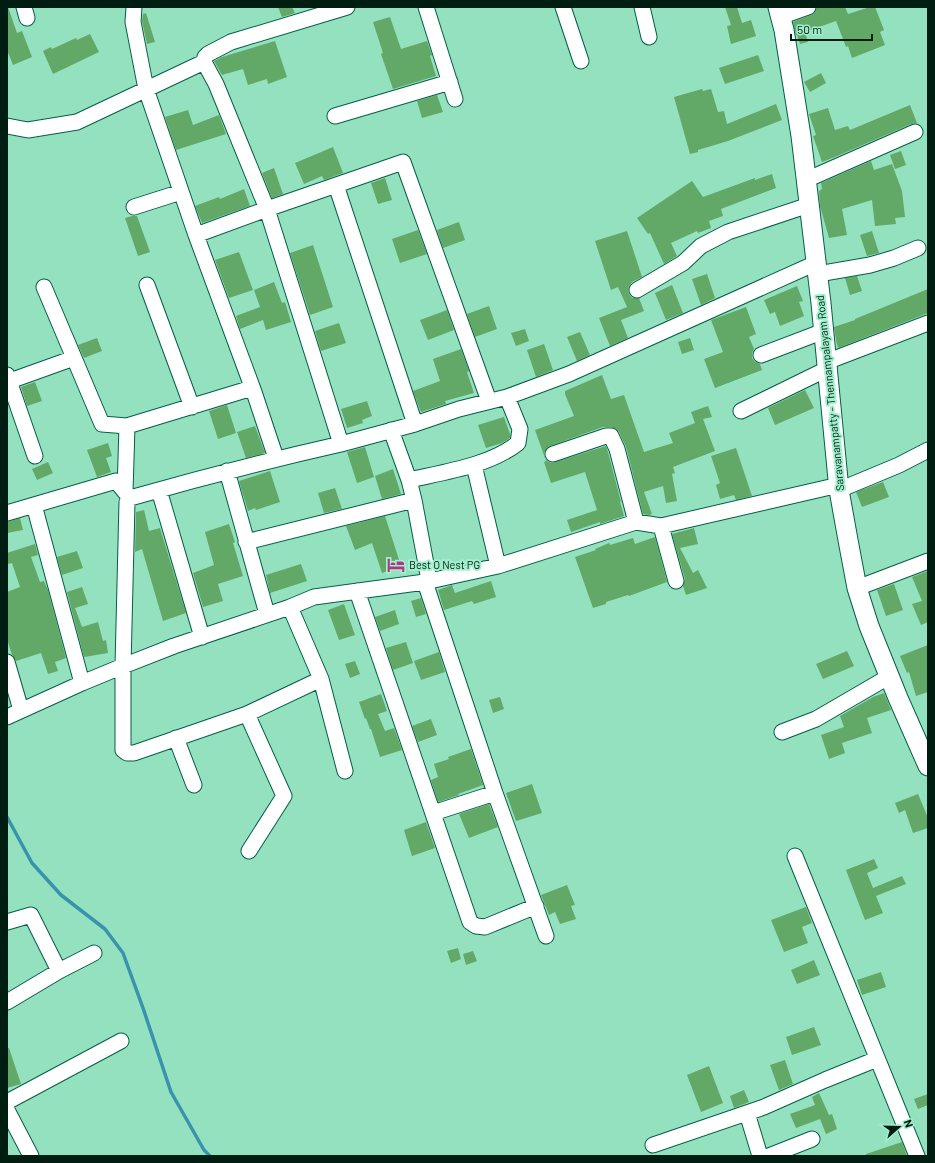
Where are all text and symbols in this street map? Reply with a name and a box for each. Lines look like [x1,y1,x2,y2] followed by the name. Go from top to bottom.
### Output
[791,16,872,42] scale bar
[797,22,822,36] text: 50 m
[813,294,846,492] street label: Saravanampatty - Thennampalayam Road
[386,555,406,575] hotel icon: Best O Nest PG
[409,558,480,571] place label: Best O Nest PG
[879,1107,919,1147] north arrow
[902,1118,916,1129] text: N

